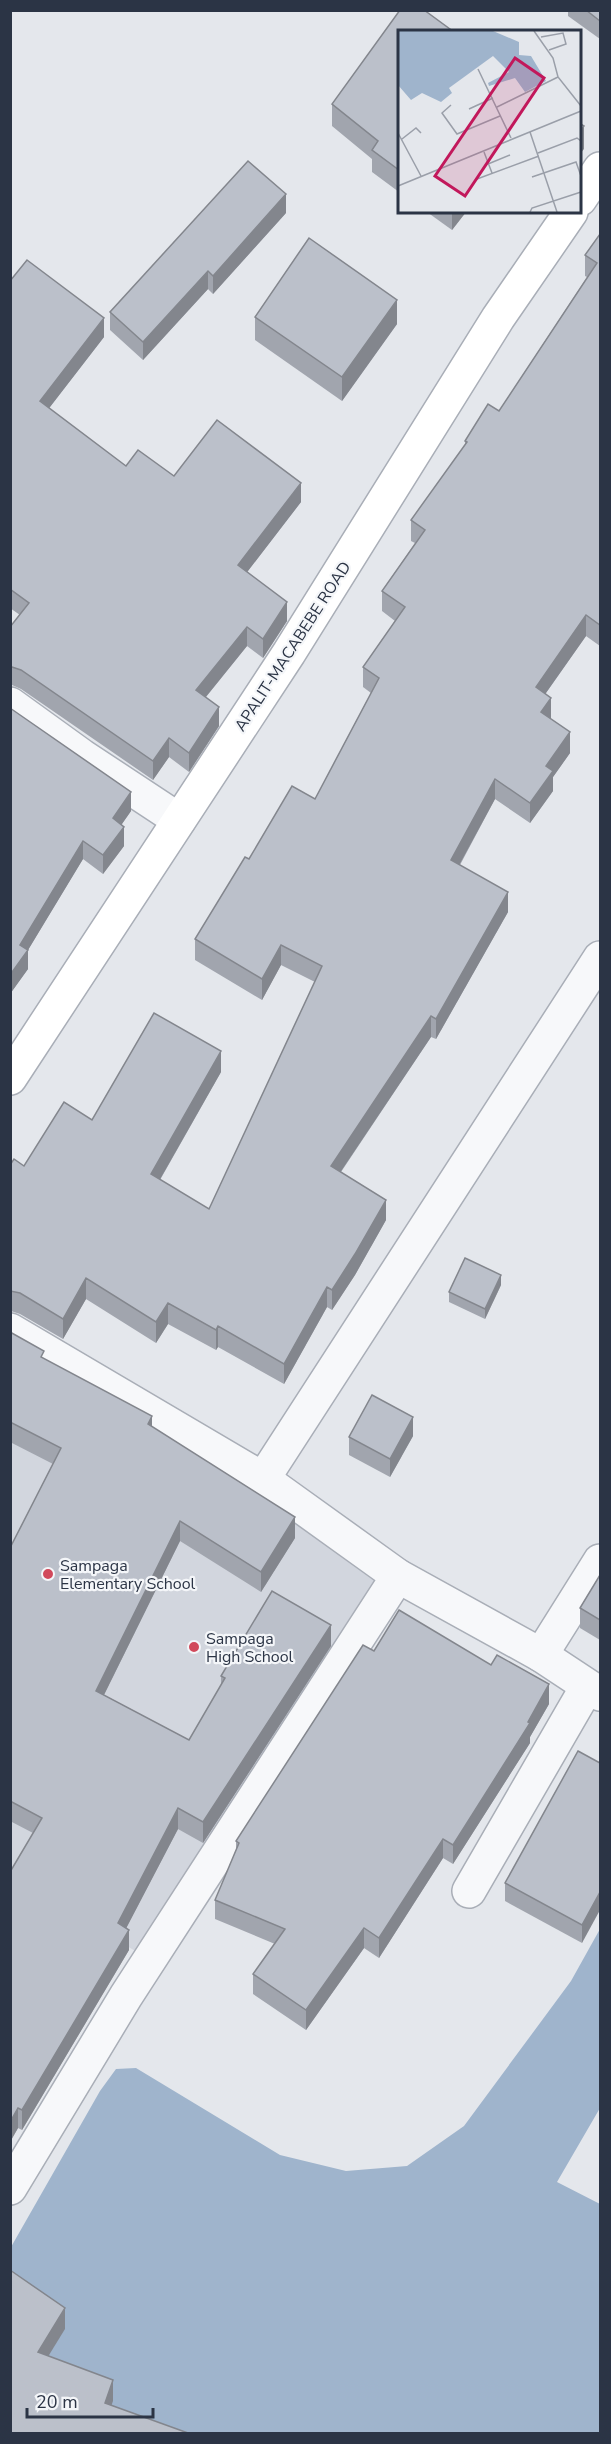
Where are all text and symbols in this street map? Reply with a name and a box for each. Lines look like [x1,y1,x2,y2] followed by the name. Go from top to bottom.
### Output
[398,30,581,213] inset map
[230,557,356,736] street label: APALIT-MACABEBE ROAD
[60,1555,196,1595] place label: Sampaga Elementary School
[41,1567,55,1581] marker: Sampaga Elementary School
[206,1628,294,1668] place label: Sampaga High School
[187,1640,201,1654] marker: Sampaga High School
[27,2381,153,2419] scale bar
[36,2390,78,2414] text: 20 m

